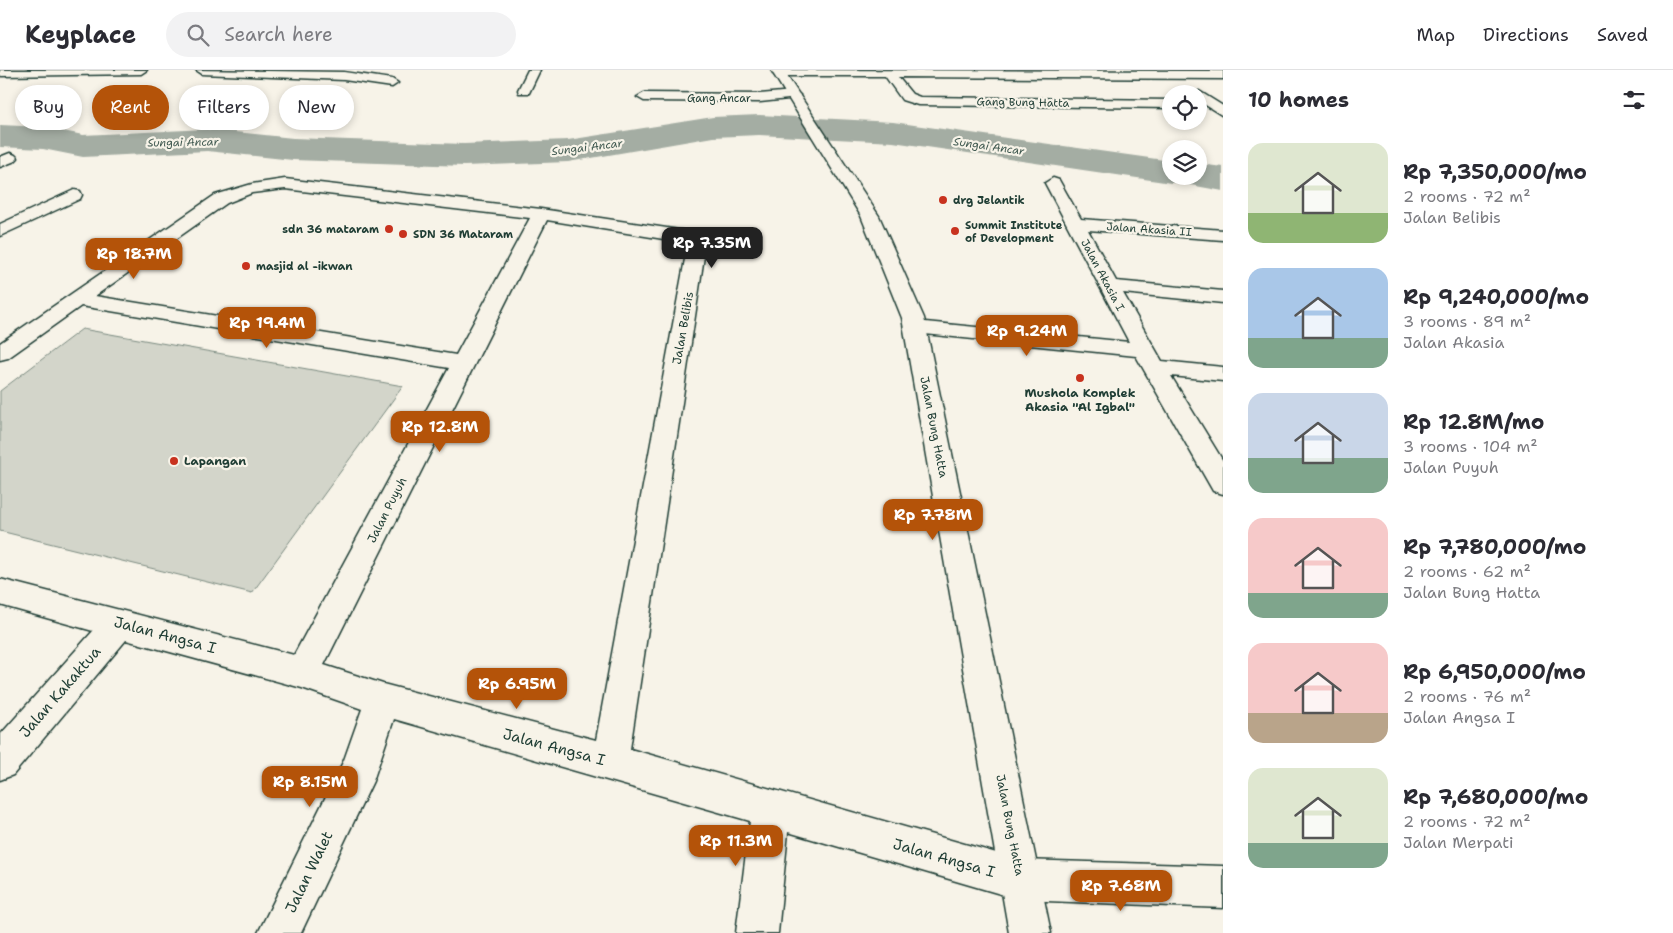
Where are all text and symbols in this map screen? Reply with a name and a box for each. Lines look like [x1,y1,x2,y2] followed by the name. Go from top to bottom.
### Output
[166,12,516,57] search box
[25,19,136,51] text: Keyplace
[184,21,212,49] icon: search
[224,22,333,47] text: Search here
[1417,23,1455,47] text: Map
[1483,23,1569,47] text: Directions
[1597,23,1648,47] text: Saved
[15,85,82,130] chip: Buy
[92,85,169,130] chip: Rent
[179,85,269,130] chip: Filters
[279,85,354,130] chip: New
[1162,85,1207,185] map controls
[1162,85,1207,130] button: locate
[1248,86,1349,114] text: 10 homes
[1620,86,1648,114] icon: filters
[687,91,751,106] street label: Gang Ancar
[977,94,1070,111] street label: Gang Bung Hatta
[147,134,220,151] water label: Sungai Ancar
[953,134,1026,159] water label: Sungai Ancar
[551,136,624,159] water label: Sungai Ancar
[1162,140,1207,185] button: layers
[1403,158,1587,186] text: Rp 7,350,000/mo
[1288,163,1348,223] icon: home
[1403,186,1531,207] text: 2 rooms · 72 m²
[953,193,1025,208] place label: drg Jelantik
[937,194,949,206] marker: drg Jelantik
[1403,207,1501,228] text: Jalan Belibis
[965,218,1063,246] place label: Summit Institute of Development
[1106,219,1192,240] street label: Jalan Akasia II
[282,222,379,237] place label: sdn 36 mataram
[383,223,395,235] marker: sdn 36 mataram
[949,225,961,237] marker: Summit Institute of Development
[660,226,764,269] pin: Rp 7.35M
[413,227,513,242] place label: SDN 36 Mataram
[397,228,409,240] marker: SDN 36 Mataram
[673,232,751,253] text: Rp 7.35M
[1077,237,1128,314] street label: Jalan Akasia I
[82,238,186,280] pin: Rp 18.7M
[96,243,172,264] text: Rp 18.7M
[256,259,353,274] place label: masjid al -ikwan
[240,260,252,272] marker: masjid al -ikwan
[1403,283,1589,311] text: Rp 9,240,000/mo
[1288,288,1348,348] icon: home
[669,290,697,366] street label: Jalan Belibis
[215,306,319,349] pin: Rp 19.4M
[1403,311,1531,332] text: 3 rooms · 89 m²
[229,312,305,333] text: Rp 19.4M
[975,314,1079,357] pin: Rp 9.24M
[987,320,1067,341] text: Rp 9.24M
[1403,332,1504,353] text: Jalan Akasia
[1074,372,1086,384] marker: Mushola Komplek Akasia "Al Igbal"
[916,375,952,480] street label: Jalan Bung Hatta
[1025,385,1136,415] place label: Mushola Komplek Akasia "Al Igbal"
[1403,408,1544,436] text: Rp 12.8M/mo
[388,410,492,453] pin: Rp 12.8M
[1288,413,1348,473] icon: home
[402,416,478,437] text: Rp 12.8M
[1403,436,1538,457] text: 3 rooms · 104 m²
[184,453,246,469] place label: Lapangan
[168,455,180,467] marker: Lapangan
[1403,457,1499,478] text: Jalan Puyuh
[364,474,410,546] street label: Jalan Puyuh
[881,498,985,541] pin: Rp 7.78M
[894,504,972,525] text: Rp 7.78M
[1403,533,1586,561] text: Rp 7,780,000/mo
[1288,538,1348,598] icon: home
[1403,561,1531,582] text: 2 rooms · 62 m²
[1403,582,1540,603] text: Jalan Bung Hatta
[112,612,218,658] street label: Jalan Angsa I
[15,642,106,742] street label: Jalan Kakaktua
[1403,658,1586,686] text: Rp 6,950,000/mo
[1288,663,1348,723] icon: home
[465,668,569,710] pin: Rp 6.95M
[478,673,556,694] text: Rp 6.95M
[1403,686,1531,707] text: 2 rooms · 76 m²
[1403,707,1515,728] text: Jalan Angsa I
[501,724,607,770] street label: Jalan Angsa I
[258,766,362,808] pin: Rp 8.15M
[273,771,347,792] text: Rp 8.15M
[992,773,1028,878] street label: Jalan Bung Hatta
[1403,783,1588,811] text: Rp 7,680,000/mo
[1288,788,1348,848] icon: home
[1403,811,1531,832] text: 2 rooms · 72 m²
[684,824,788,867] pin: Rp 11.3M
[281,828,337,916] street label: Jalan Walet
[700,830,772,851] text: Rp 11.3M
[1403,832,1514,853] text: Jalan Merpati
[891,834,997,882] street label: Jalan Angsa I
[1069,870,1173,912] pin: Rp 7.68M
[1081,875,1161,896] text: Rp 7.68M

